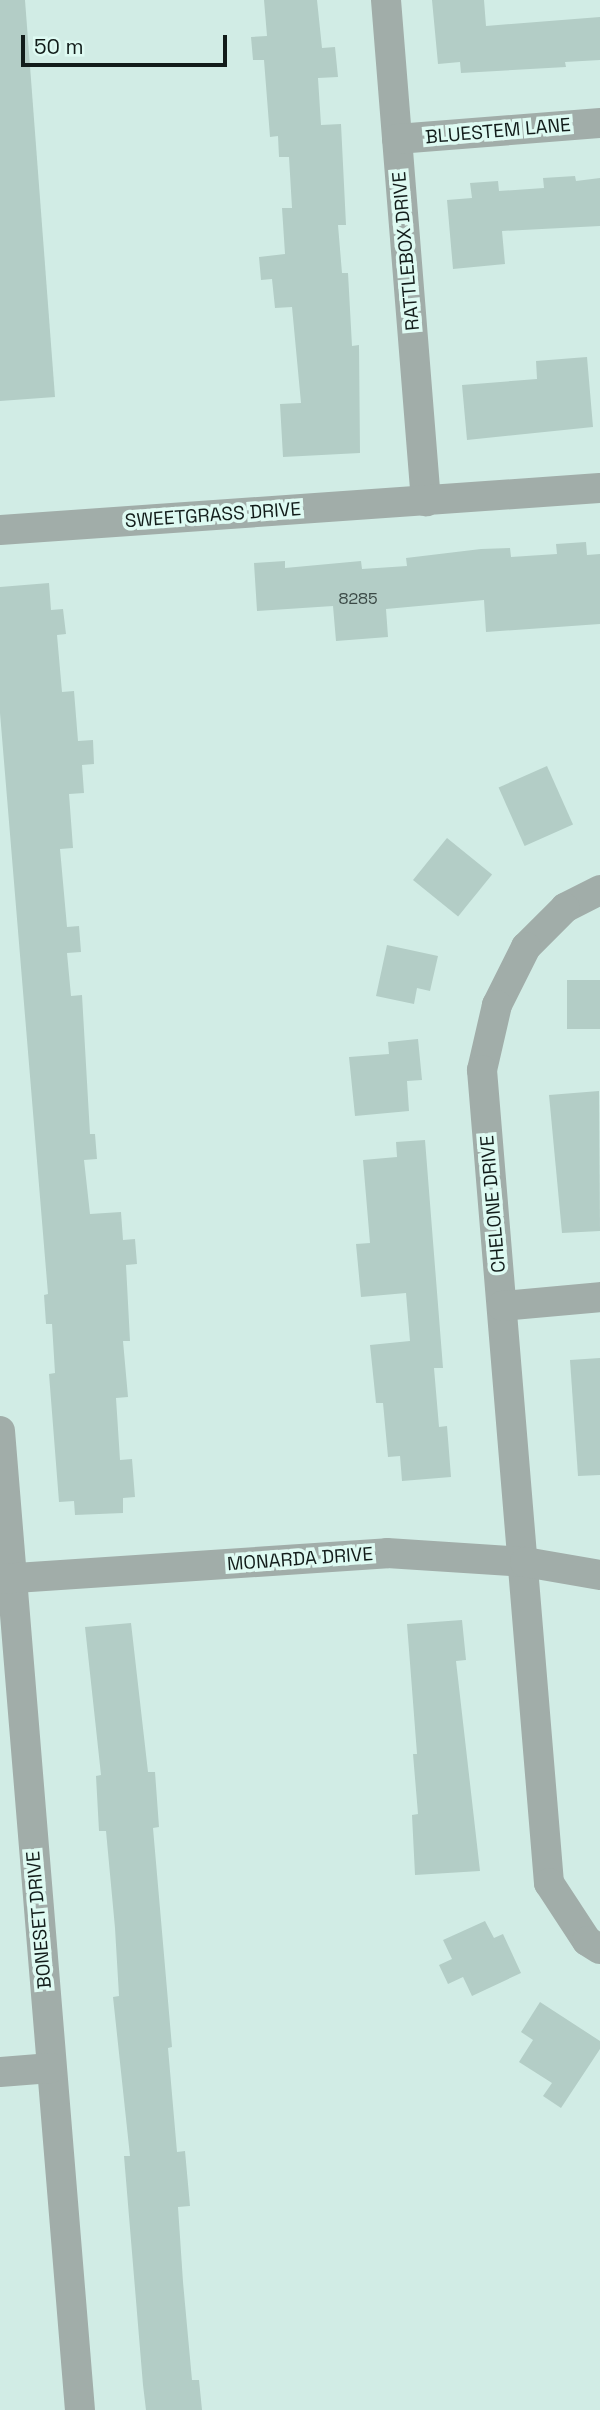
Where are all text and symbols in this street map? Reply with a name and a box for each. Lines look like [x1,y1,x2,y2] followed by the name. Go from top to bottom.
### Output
[24,21,231,65] scale bar
[34,33,84,60] text: 50 m
[424,113,572,149] street label: BLUESTEM LANE
[388,171,424,331] street label: RATTLEBOX DRIVE
[124,497,302,533] street label: SWEETGRASS DRIVE
[338,589,378,609] house number: 8285
[476,1134,510,1274] street label: CHELONE DRIVE
[226,1543,374,1575] street label: MONARDA DRIVE
[22,1850,56,1990] street label: BONESET DRIVE

